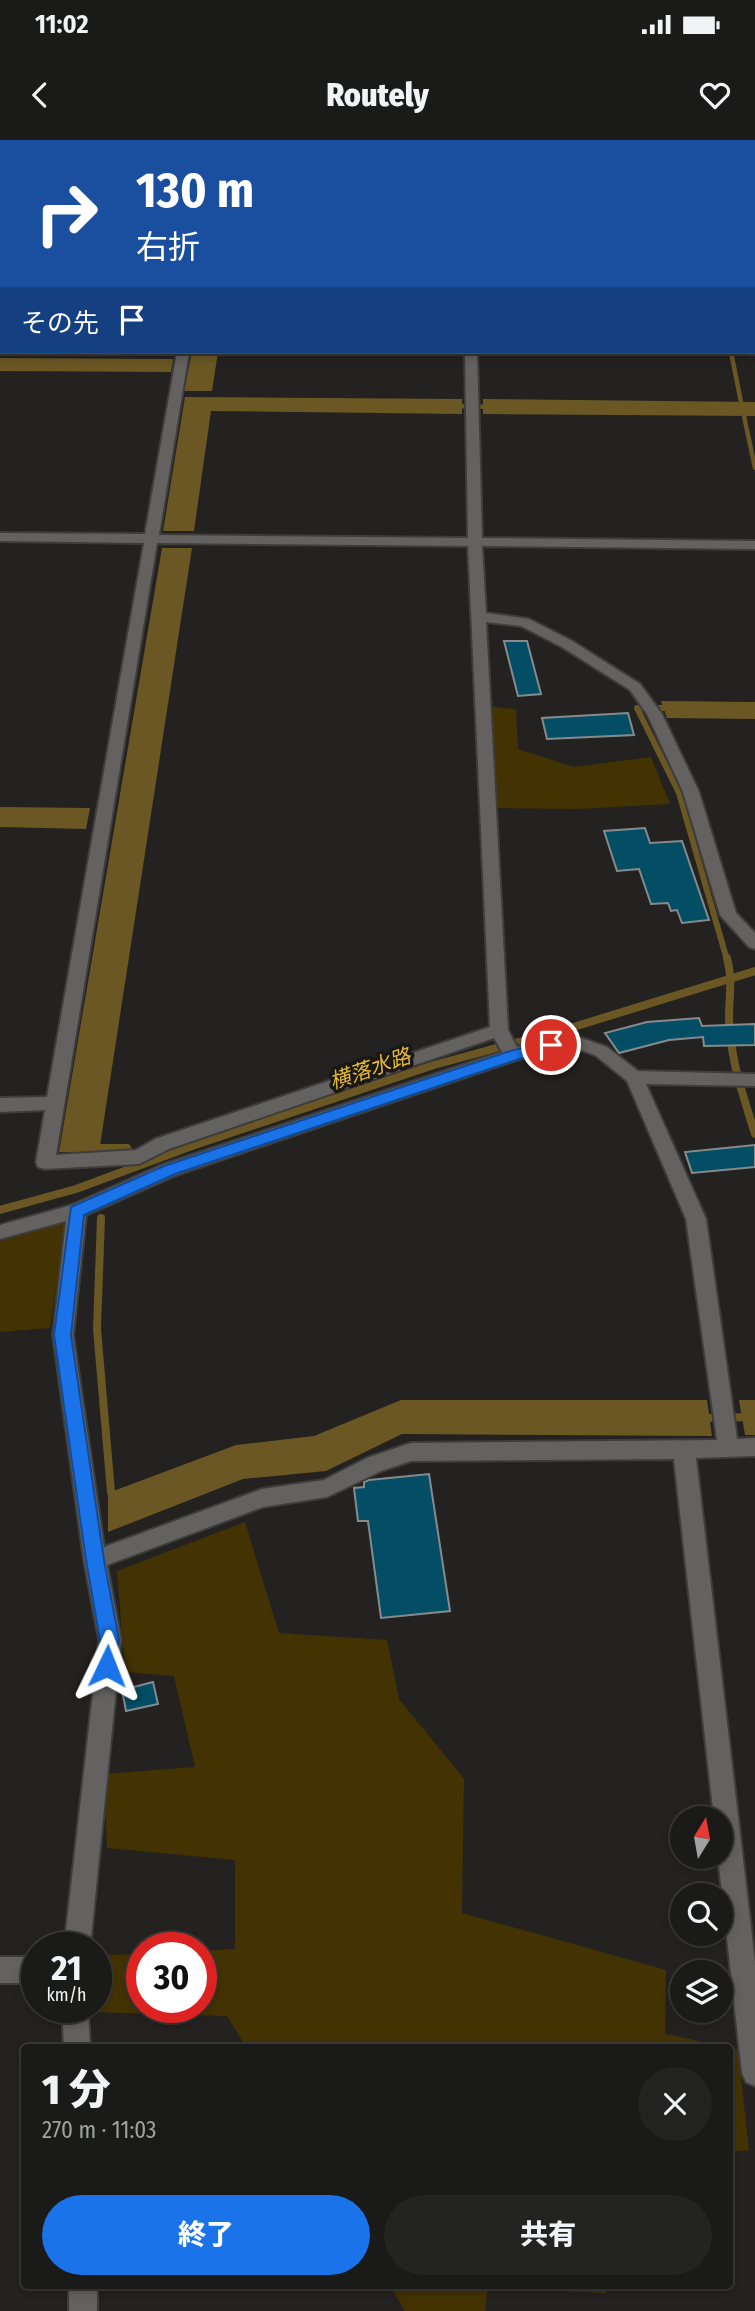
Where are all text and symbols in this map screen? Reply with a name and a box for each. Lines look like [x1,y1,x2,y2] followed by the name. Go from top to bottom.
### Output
[35,9,88,40] text: 11:02
[21,76,59,114] icon: back
[326,76,429,114] text: Routely
[696,76,734,114] icon: heart
[136,161,254,220] text: 130 m
[21,168,112,259] icon: right
[136,228,200,266] text: 右折
[113,301,151,339] icon: arrive
[21,308,99,339] text: その先
[521,1015,581,1075] pin
[532,1026,570,1064] icon: arrive
[326,1042,416,1095] water label: 横落水路
[70,1629,144,1703] position arrow
[670,1806,733,1869] north arrow
[670,1806,733,2023] map controls
[670,1883,733,1946] button: search
[126,1932,217,2023] speed limit sign: 30
[51,1947,82,1989] text: 21
[670,1960,733,2023] button: layers
[46,1984,87,2006] text: km/h
[42,2065,111,2115] text: 1 分
[638,2067,712,2141] button: close
[42,2116,156,2144] text: 270 m · 11:03
[42,2195,370,2275] button: 終了
[384,2195,712,2275] button: 共有

